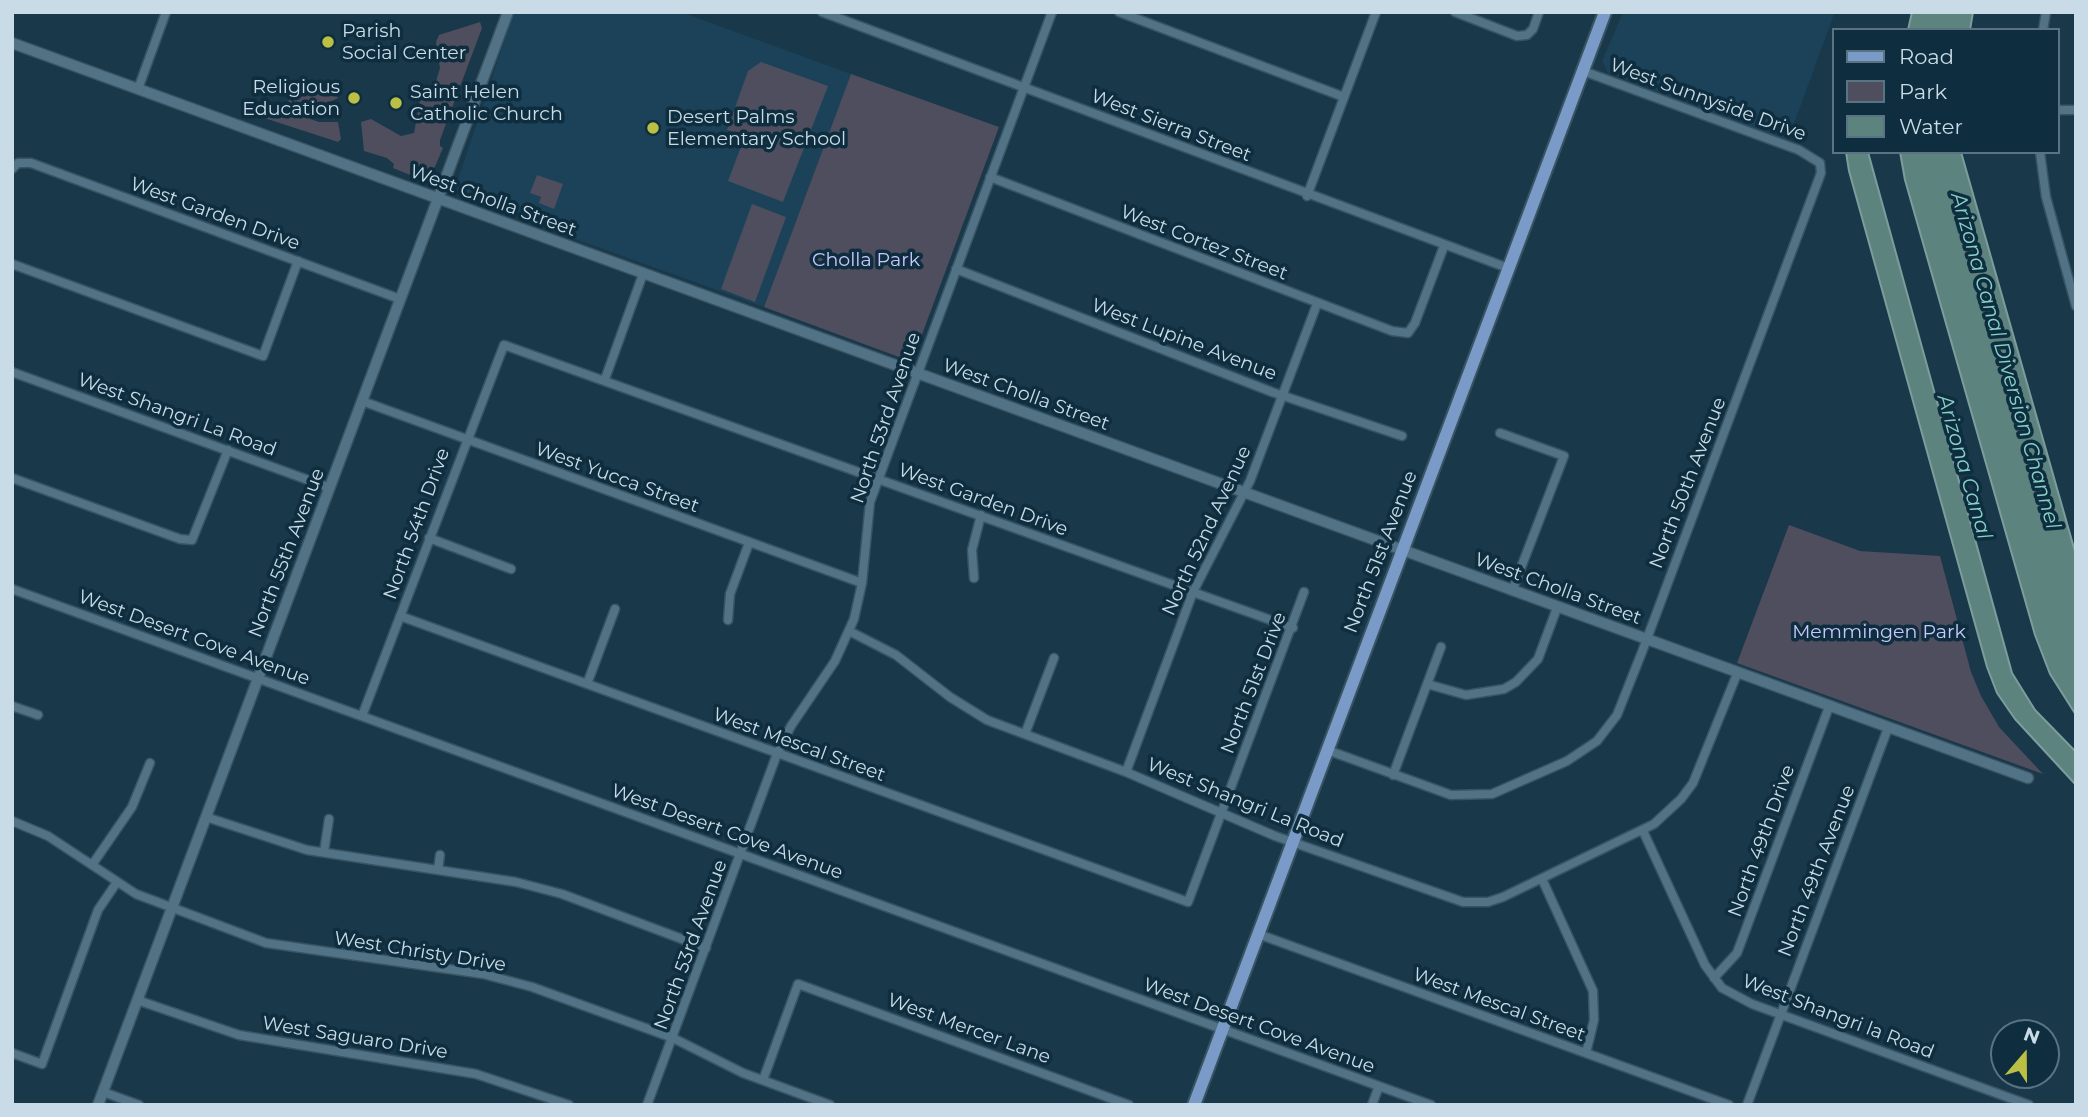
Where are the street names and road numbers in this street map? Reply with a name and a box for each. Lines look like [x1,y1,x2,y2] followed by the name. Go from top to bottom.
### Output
[1607,54,1809,146] street label: West Sunnyside Drive
[1088,85,1254,167] street label: West Sierra Street
[407,160,579,242] street label: West Cholla Street
[127,173,303,255] street label: West Garden Drive
[1117,201,1291,285] street label: West Cortez Street
[1088,294,1280,386] street label: West Lupine Avenue
[846,330,926,506] street label: North 53rd Avenue
[940,354,1112,436] street label: West Cholla Street
[75,368,279,462] street label: West Shangri La Road
[1645,394,1731,572] street label: North 50th Avenue
[532,438,702,518] street label: West Yucca Street
[1158,443,1256,619] street label: North 52nd Avenue
[379,445,455,603] street label: North 54th Drive
[895,459,1071,541] street label: West Garden Drive
[244,465,330,641] street label: North 55th Avenue
[1340,468,1422,636] street label: North 51st Avenue
[1472,548,1644,630] street label: West Cholla Street
[75,585,313,691] street label: West Desert Cove Avenue
[1216,609,1292,757] street label: North 51st Drive
[710,703,888,787] street label: West Mescal Street
[1144,753,1346,853] street label: West Shangri La Road
[1724,762,1800,920] street label: North 49th Drive
[608,779,846,885] street label: West Desert Cove Avenue
[1774,782,1860,960] street label: North 49th Avenue
[650,857,732,1033] street label: North 53rd Avenue
[332,927,508,977] street label: West Christy Drive
[1410,963,1588,1047] street label: West Mescal Street
[1739,970,1937,1064] street label: West Shangri la Road
[1140,973,1378,1079] street label: West Desert Cove Avenue
[884,989,1054,1069] street label: West Mercer Lane
[261,1012,449,1064] street label: West Saguaro Drive

